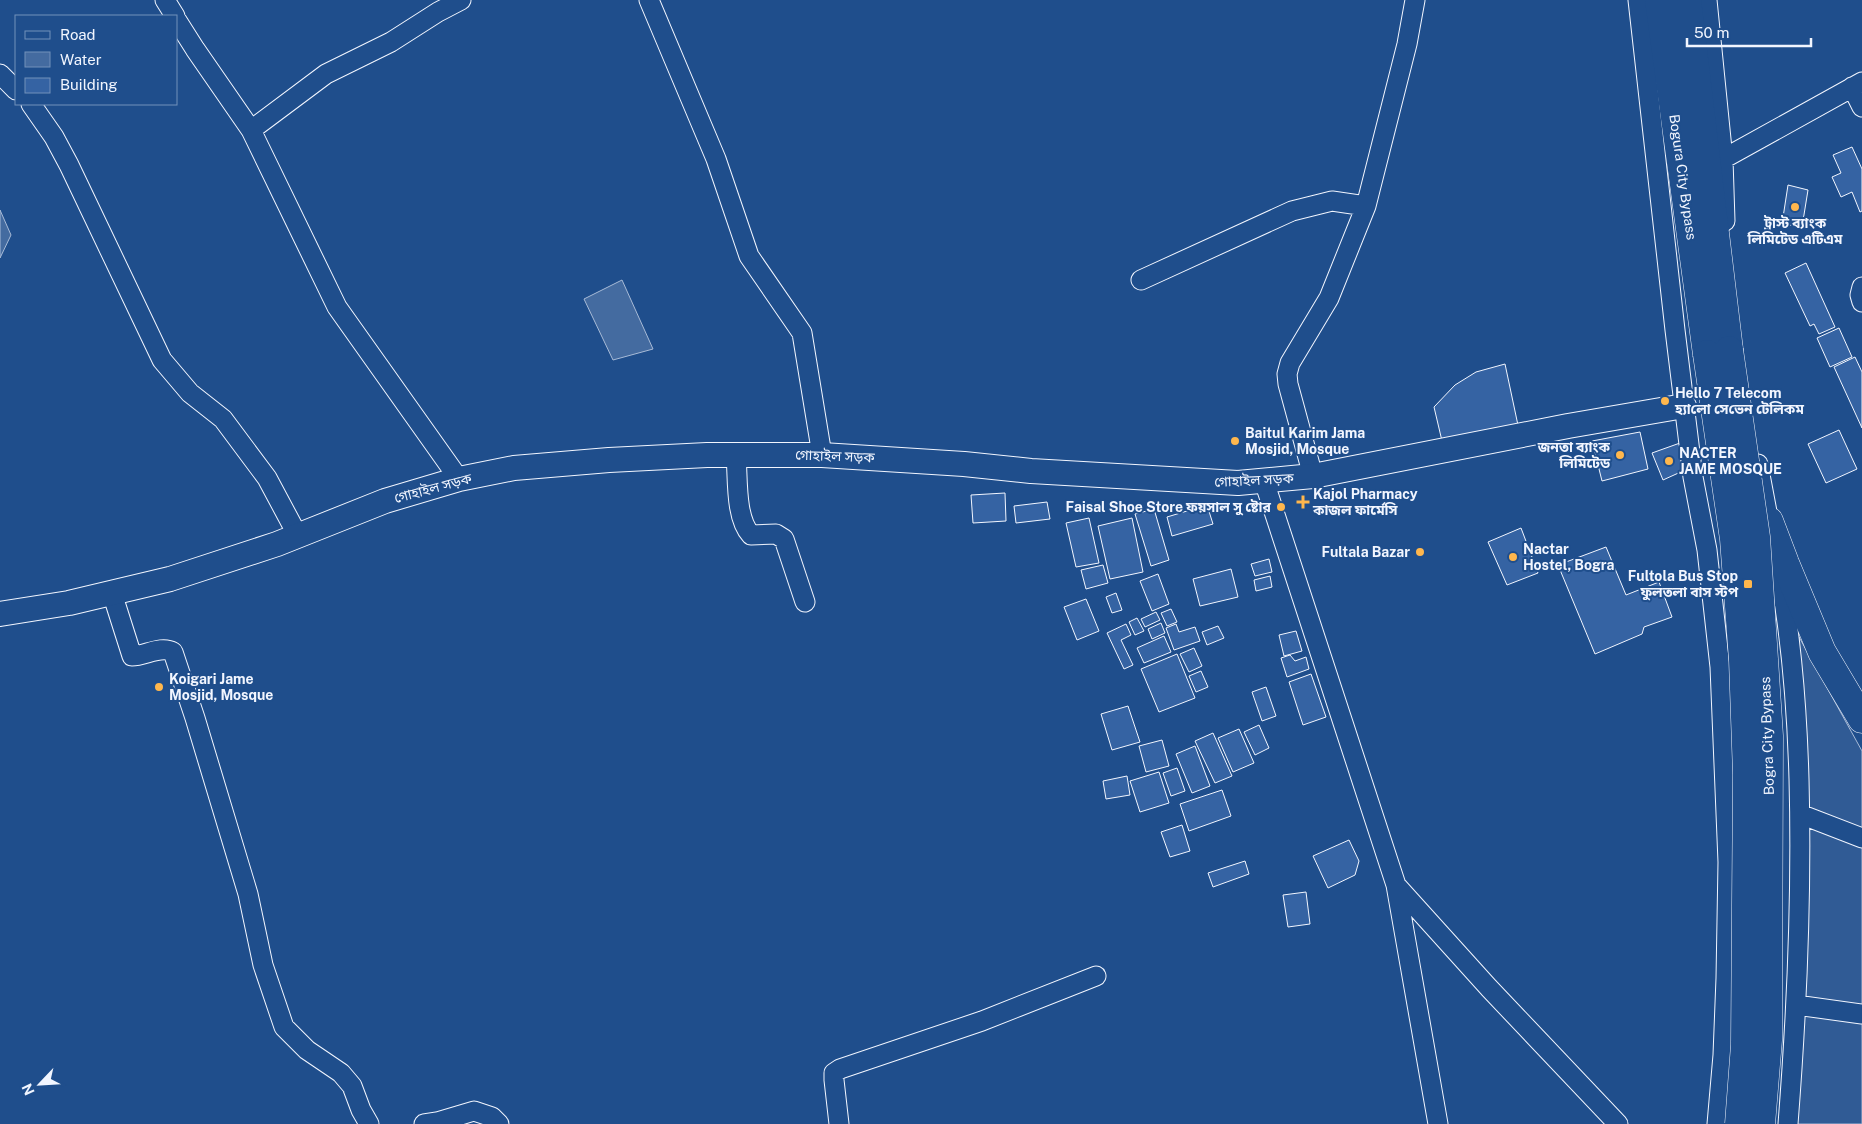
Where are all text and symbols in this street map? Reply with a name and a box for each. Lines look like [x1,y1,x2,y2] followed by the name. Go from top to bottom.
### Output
[15,15,178,105] legend
[1687,15,1811,47] scale bar
[1694,24,1729,41] text: 50 m
[60,26,96,43] text: Road
[60,51,102,68] text: Water
[60,76,118,93] text: Building
[1666,113,1700,241] street label: Bogura City Bypass
[1789,201,1801,213] marker: ট্রাস্ট ব্যাংক লিমিটেড এটিএম
[1746,215,1843,247] place label: ট্রাস্ট ব্যাংক লিমিটেড এটিএম
[1674,385,1804,417] place label: Hello 7 Telecom হ্যা‌লো সে‌ভেন টে‌লিকম
[1659,395,1671,407] marker: Hello 7 Telecom হ্যা‌লো সে‌ভেন টে‌লিকম
[1245,425,1365,457] place label: Baitul Karim Jama Mosjid, Mosque
[1229,435,1241,447] marker: Baitul Karim Jama Mosjid, Mosque
[1537,439,1611,471] place label: জনতা ব্যাংক লিমিটেড
[1679,445,1782,477] place label: NACTER JAME MOSQUE
[795,447,876,465] street label: গোহাইল সড়ক
[1614,449,1626,461] marker: জনতা ব্যাংক লিমিটেড
[1663,455,1675,467] marker: NACTER JAME MOSQUE
[393,470,474,506] street label: গোহাইল সড়ক
[1214,470,1295,490] street label: গোহাইল সড়ক
[1312,486,1418,518] place label: Kajol Pharmacy কাজল ফার্মেসি
[1297,496,1309,508] marker: Kajol Pharmacy কাজল ফার্মেসি
[1066,499,1272,516] place label: Faisal Shoe Store ফয়সাল সু ষ্টোর
[1275,501,1287,513] marker: Faisal Shoe Store ফয়সাল সু ষ্টোর
[1523,541,1614,573] place label: Nactar Hostel, Bogra
[1321,544,1410,560] place label: Fultala Bazar
[1414,546,1426,558] marker: Fultala Bazar
[1507,551,1519,563] marker: Nactar Hostel, Bogra
[1628,568,1739,601] place label: Fultola Bus Stop ফুলতলা বাস স্টপ
[1742,578,1754,590] marker: Fultola Bus Stop ফুলতলা বাস স্টপ
[169,671,273,703] place label: Koigari Jame Mosjid, Mosque
[1757,676,1777,796] street label: Bogra City Bypass
[153,681,165,693] marker: Koigari Jame Mosjid, Mosque
[15,1059,65,1109] north arrow
[19,1081,38,1098] text: N

